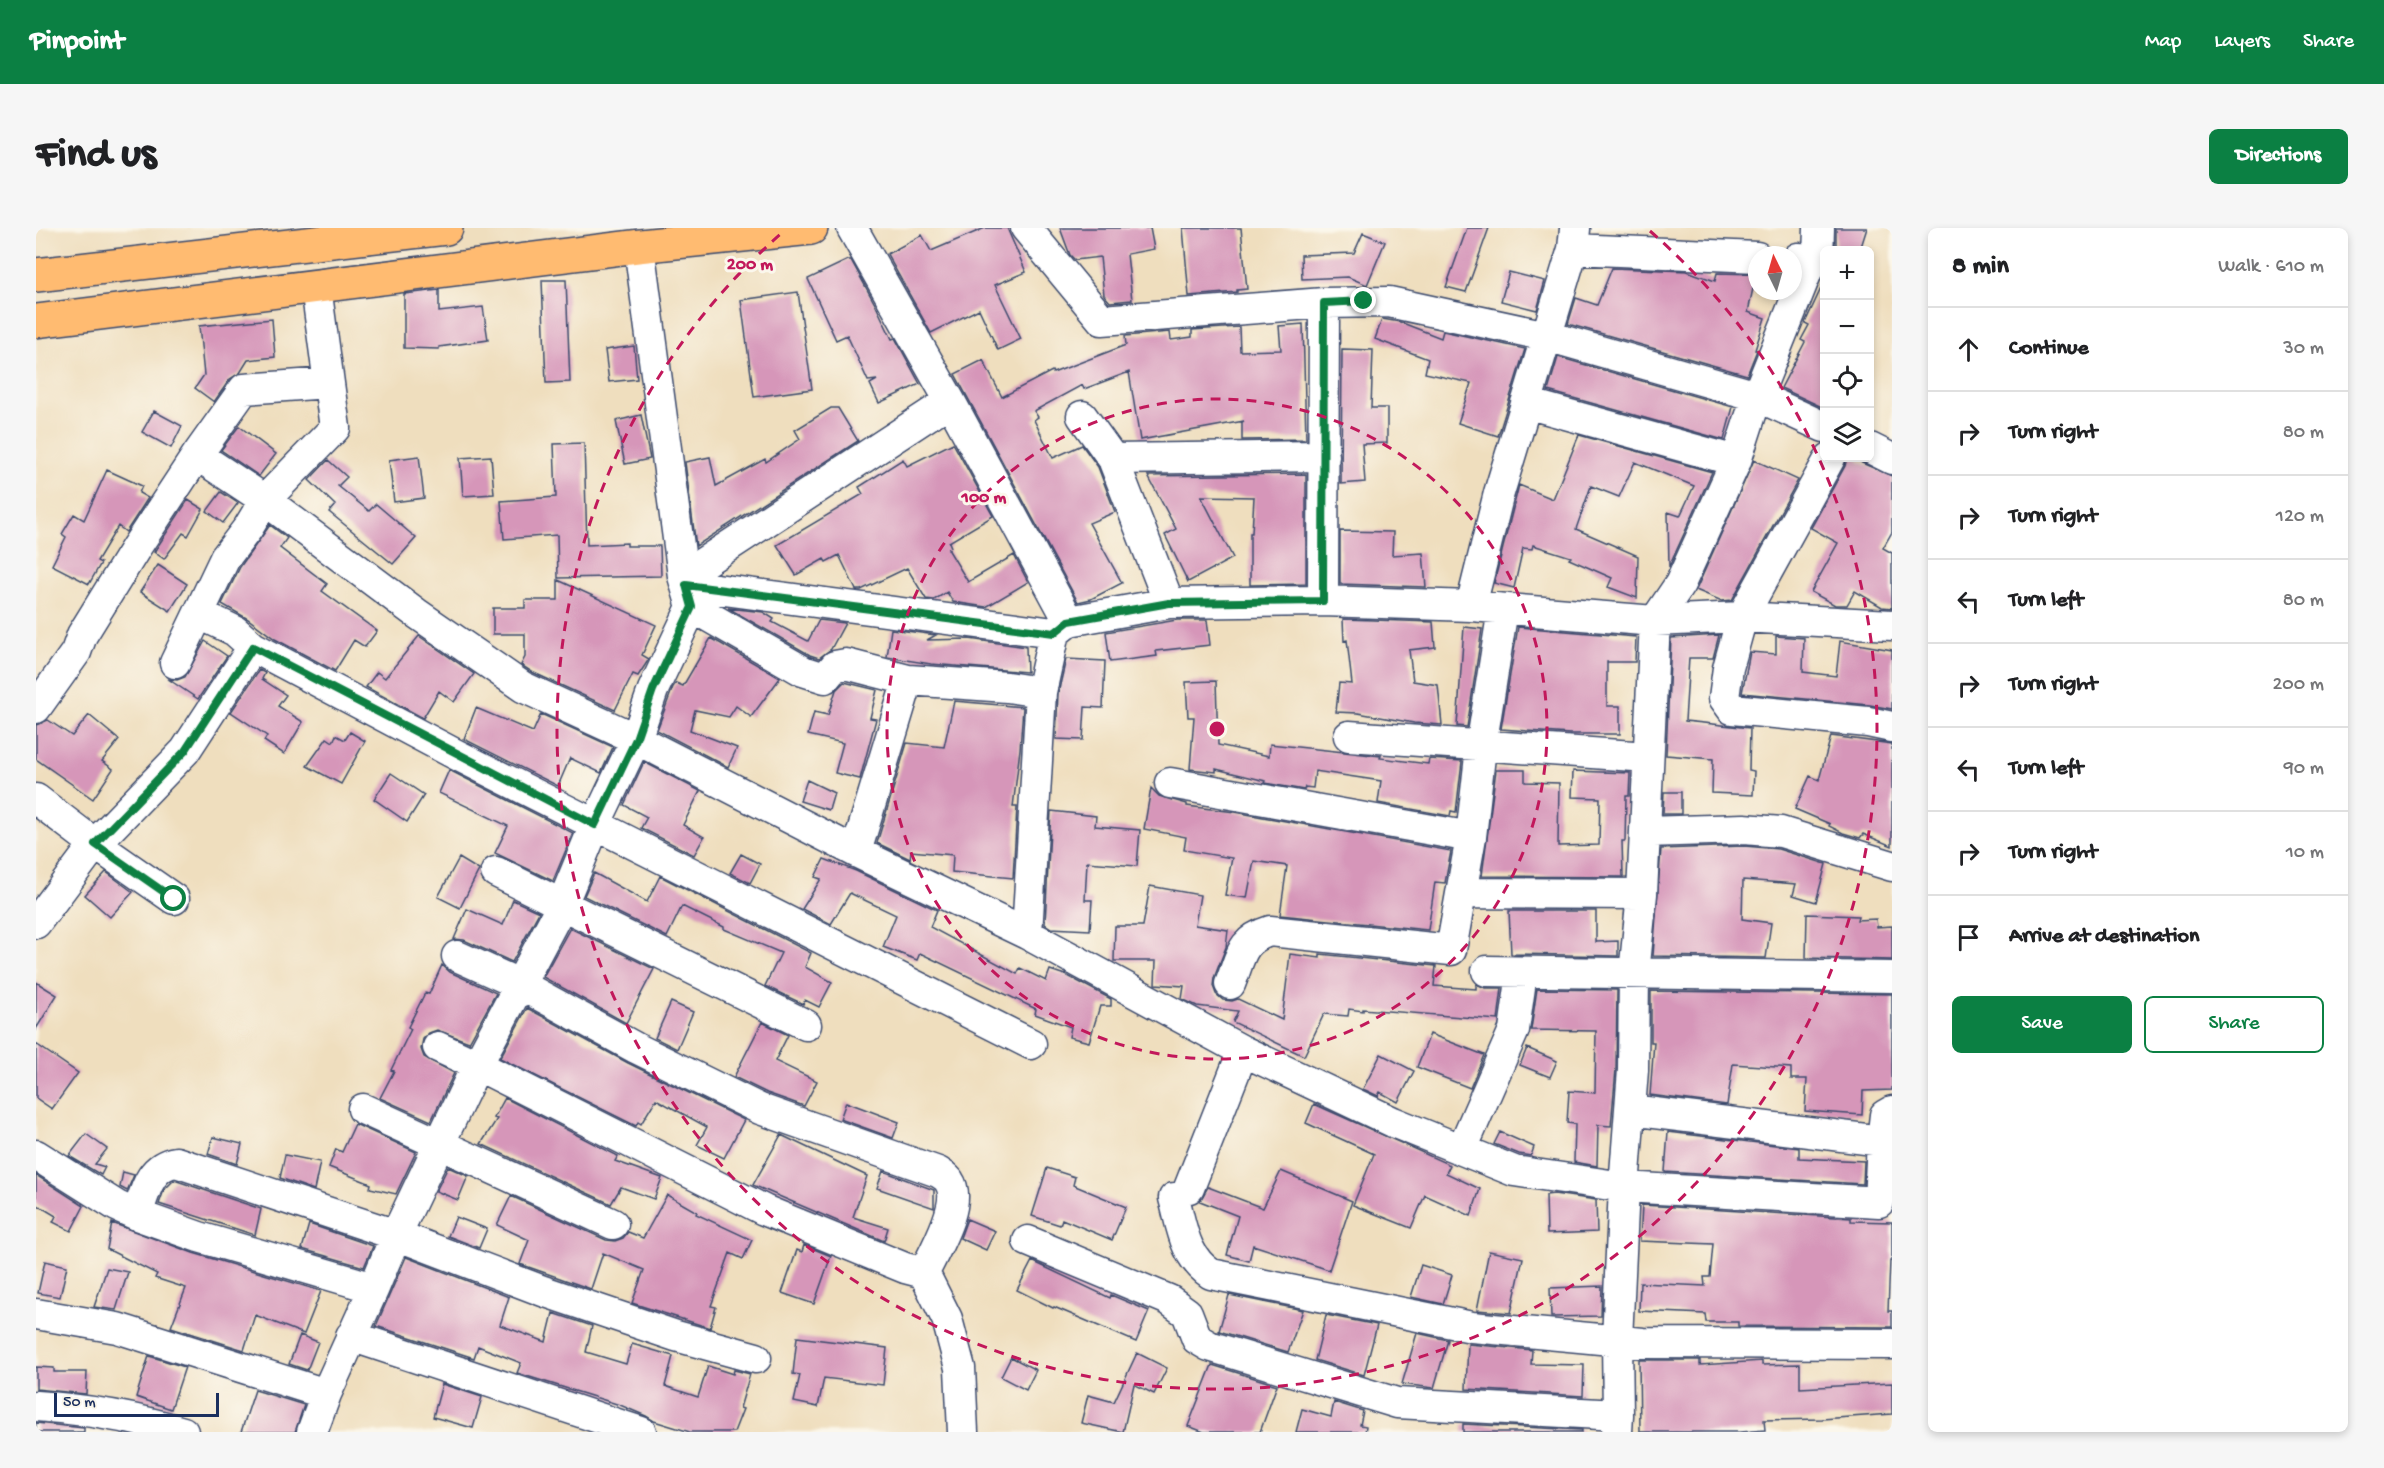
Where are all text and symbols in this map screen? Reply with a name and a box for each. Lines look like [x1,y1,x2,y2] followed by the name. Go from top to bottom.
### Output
[30,26,124,59] text: Pinpoint
[2145,30,2181,55] text: Map
[2214,30,2270,55] text: Layers
[2303,30,2354,55] text: Share
[2209,129,2348,184] button: Directions
[36,132,156,181] text: Find us
[1748,246,1802,300] north arrow
[1820,246,1874,462] map controls
[1820,246,1874,300] button: +
[1952,252,2009,283] text: 8 min
[727,255,773,276] text: 200 m
[2218,256,2324,279] text: Walk · 610 m
[1350,287,1376,313] route end
[1820,300,1874,354] button: −
[1952,333,1985,366] icon: ahead
[2009,336,2089,362] text: Continue
[2283,338,2324,361] text: 30 m
[1820,354,1874,408] button: locate
[1820,408,1874,462] button: layers
[1952,417,1985,450] icon: right
[2009,420,2097,446] text: Turn right
[2283,422,2324,445] text: 80 m
[961,488,1007,509] text: 100 m
[1952,501,1985,534] icon: right
[2009,504,2097,530] text: Turn right
[2276,506,2324,529] text: 120 m
[1952,585,1985,618] icon: left
[2009,588,2083,614] text: Turn left
[2283,590,2324,613] text: 80 m
[1952,669,1985,702] icon: right
[2009,672,2097,698] text: Turn right
[2273,674,2324,697] text: 200 m
[1207,719,1227,739] centre of rings
[1952,753,1985,786] icon: left
[2009,756,2083,782] text: Turn left
[2284,758,2324,781] text: 90 m
[1952,837,1985,870] icon: right
[2009,840,2097,866] text: Turn right
[2286,842,2324,865] text: 10 m
[160,885,186,911] route start
[1952,921,1985,954] icon: arrive
[2009,924,2199,950] text: Arrive at destination
[1952,996,2132,1053] button: Save
[2144,996,2324,1053] button: Share
[54,1390,219,1418] scale bar
[63,1394,96,1413] text: 50 m

